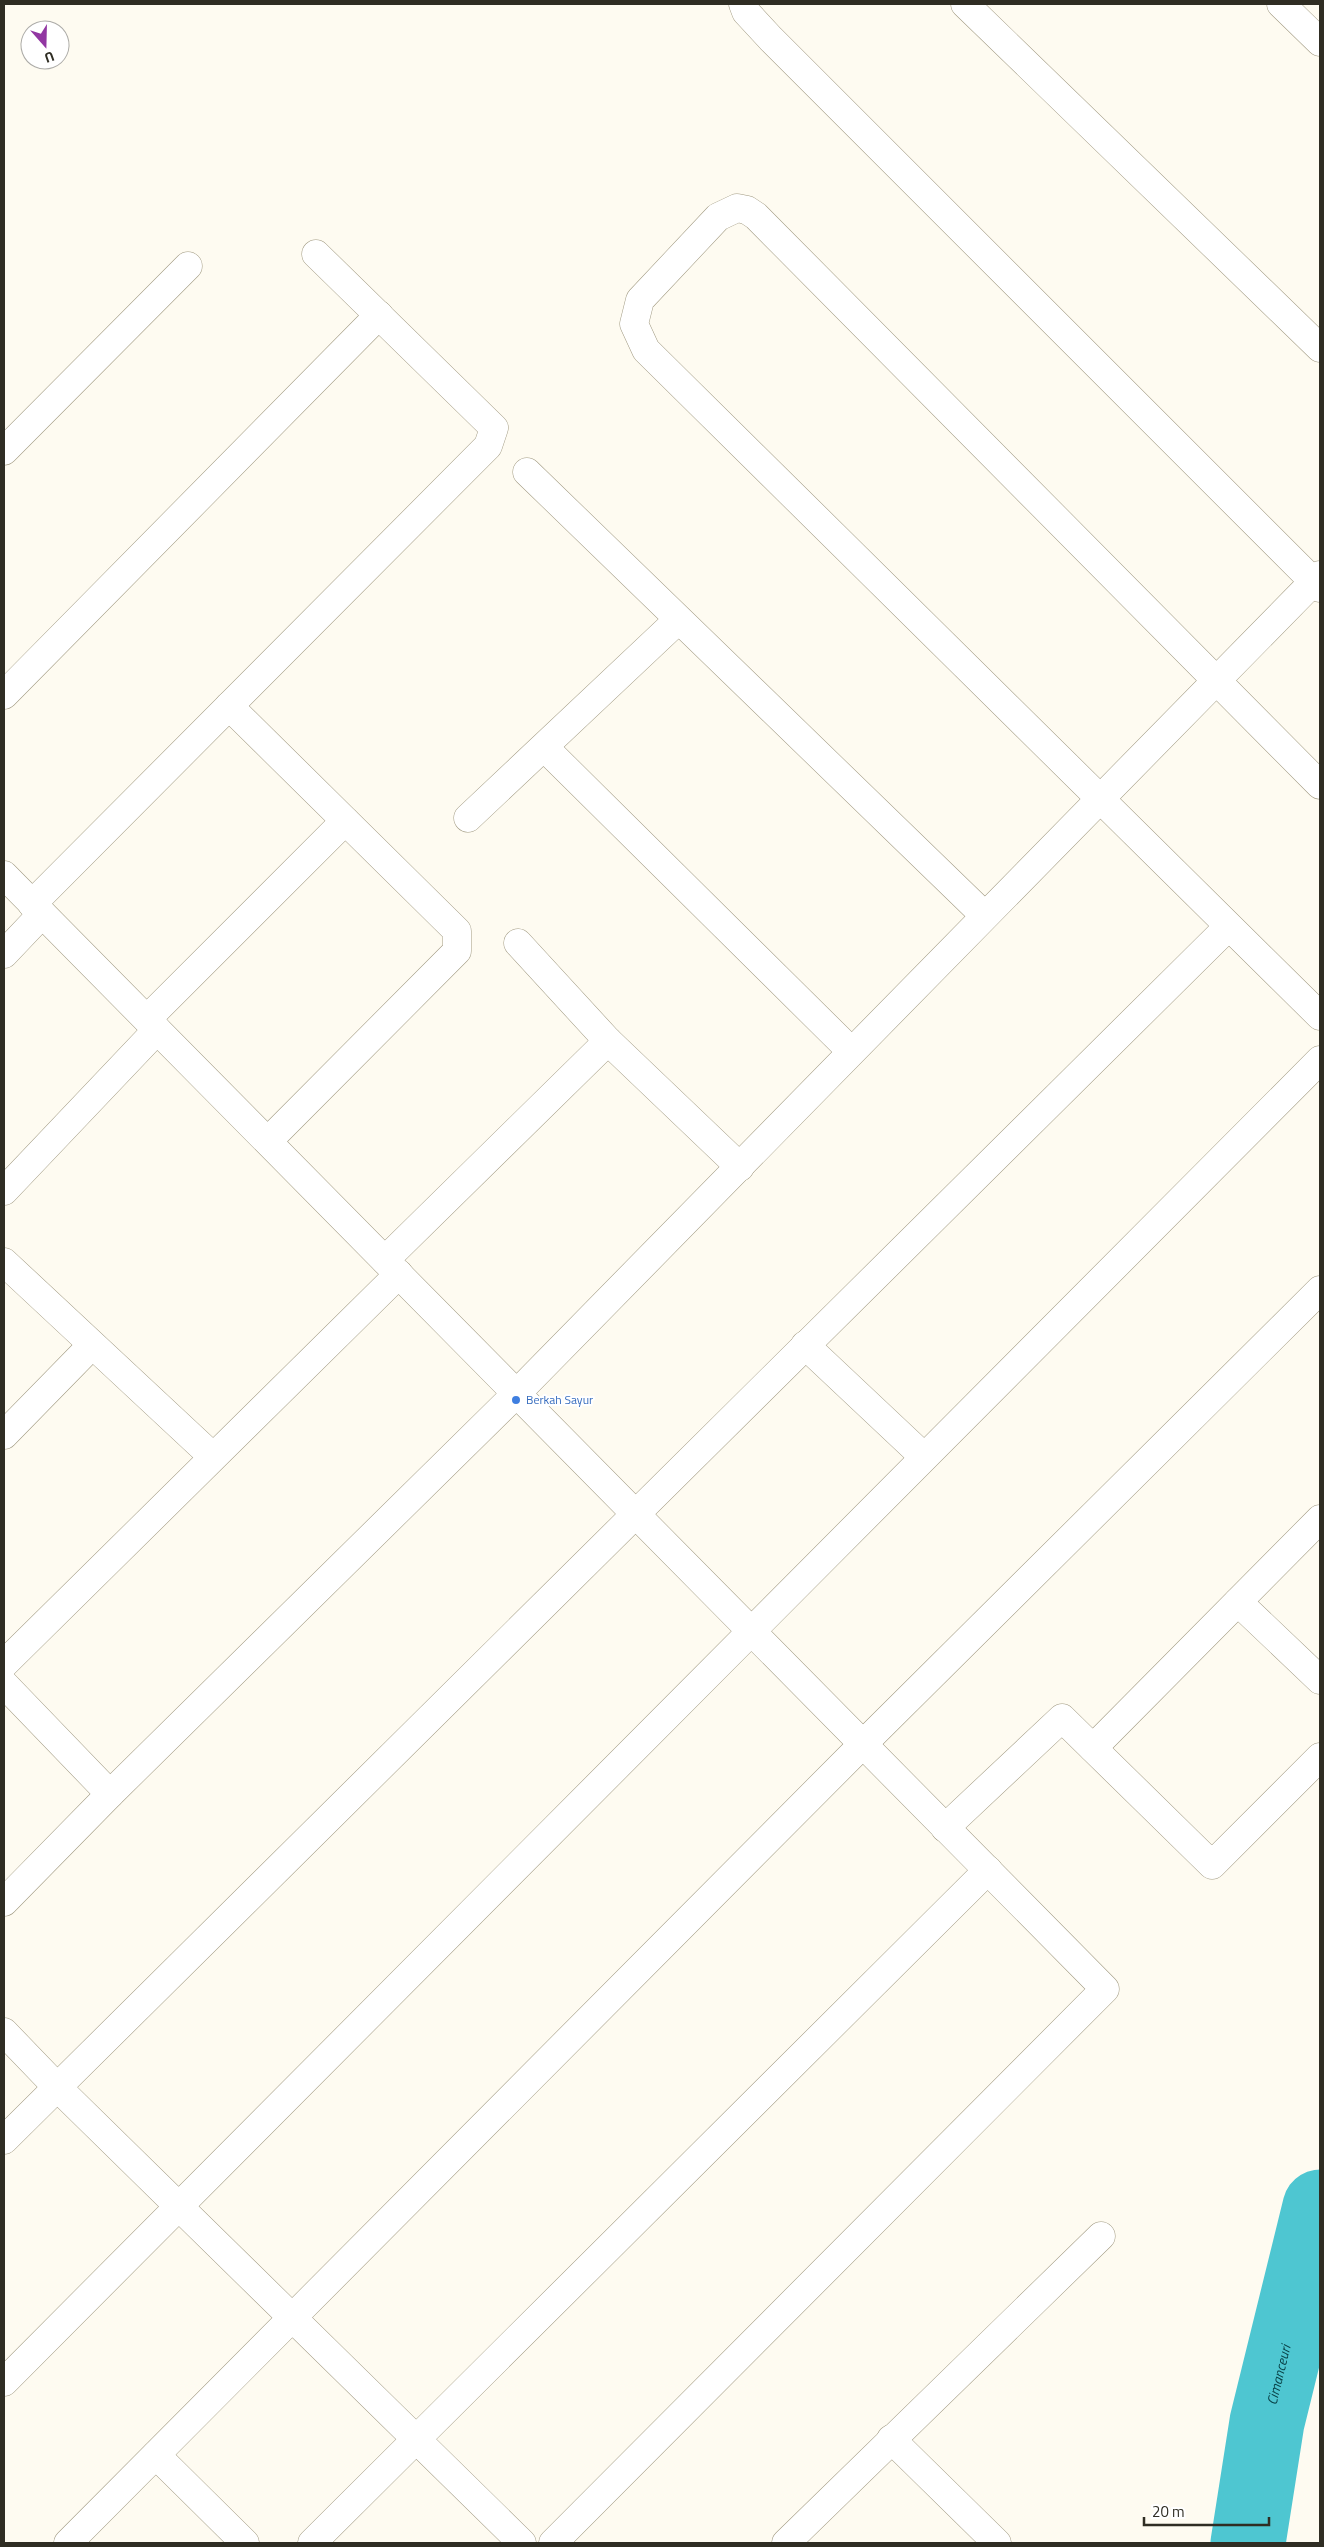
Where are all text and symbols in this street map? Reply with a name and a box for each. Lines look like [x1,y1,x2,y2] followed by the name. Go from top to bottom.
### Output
[20,20,70,70] north arrow
[42,46,58,69] text: U
[526,1390,593,1409] place label: Berkah Sayur
[510,1394,522,1406] marker: Berkah Sayur
[1261,2341,1296,2407] water label: Cimanceuri
[1144,2494,1269,2526] scale bar
[1152,2500,1185,2523] text: 20 m

